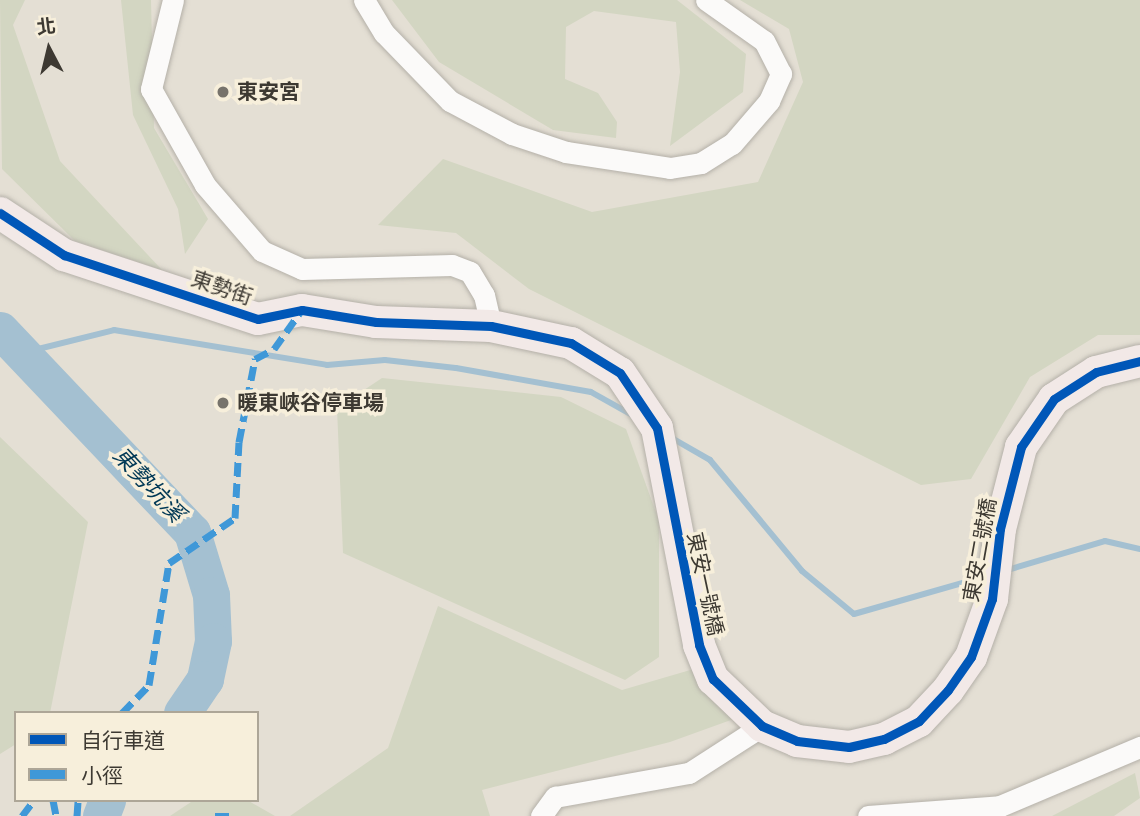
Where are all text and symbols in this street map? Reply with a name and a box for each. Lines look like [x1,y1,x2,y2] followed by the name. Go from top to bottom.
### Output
[35,13,57,42] text: 北
[14,14,84,84] north arrow
[237,79,300,105] place label: 東安宮
[215,84,231,100] marker: 東安宮
[188,266,256,310] street label: 東勢街
[237,390,384,416] place label: 暖東峽谷停車場
[215,395,231,411] marker: 暖東峽谷停車場
[107,442,189,528] water label: 東勢坑溪
[958,496,1002,604] street label: 東安二號橋
[682,530,728,638] street label: 東安一號橋
[14,711,259,802] legend
[81,726,165,756] text: 自行車道
[81,761,123,791] text: 小徑

